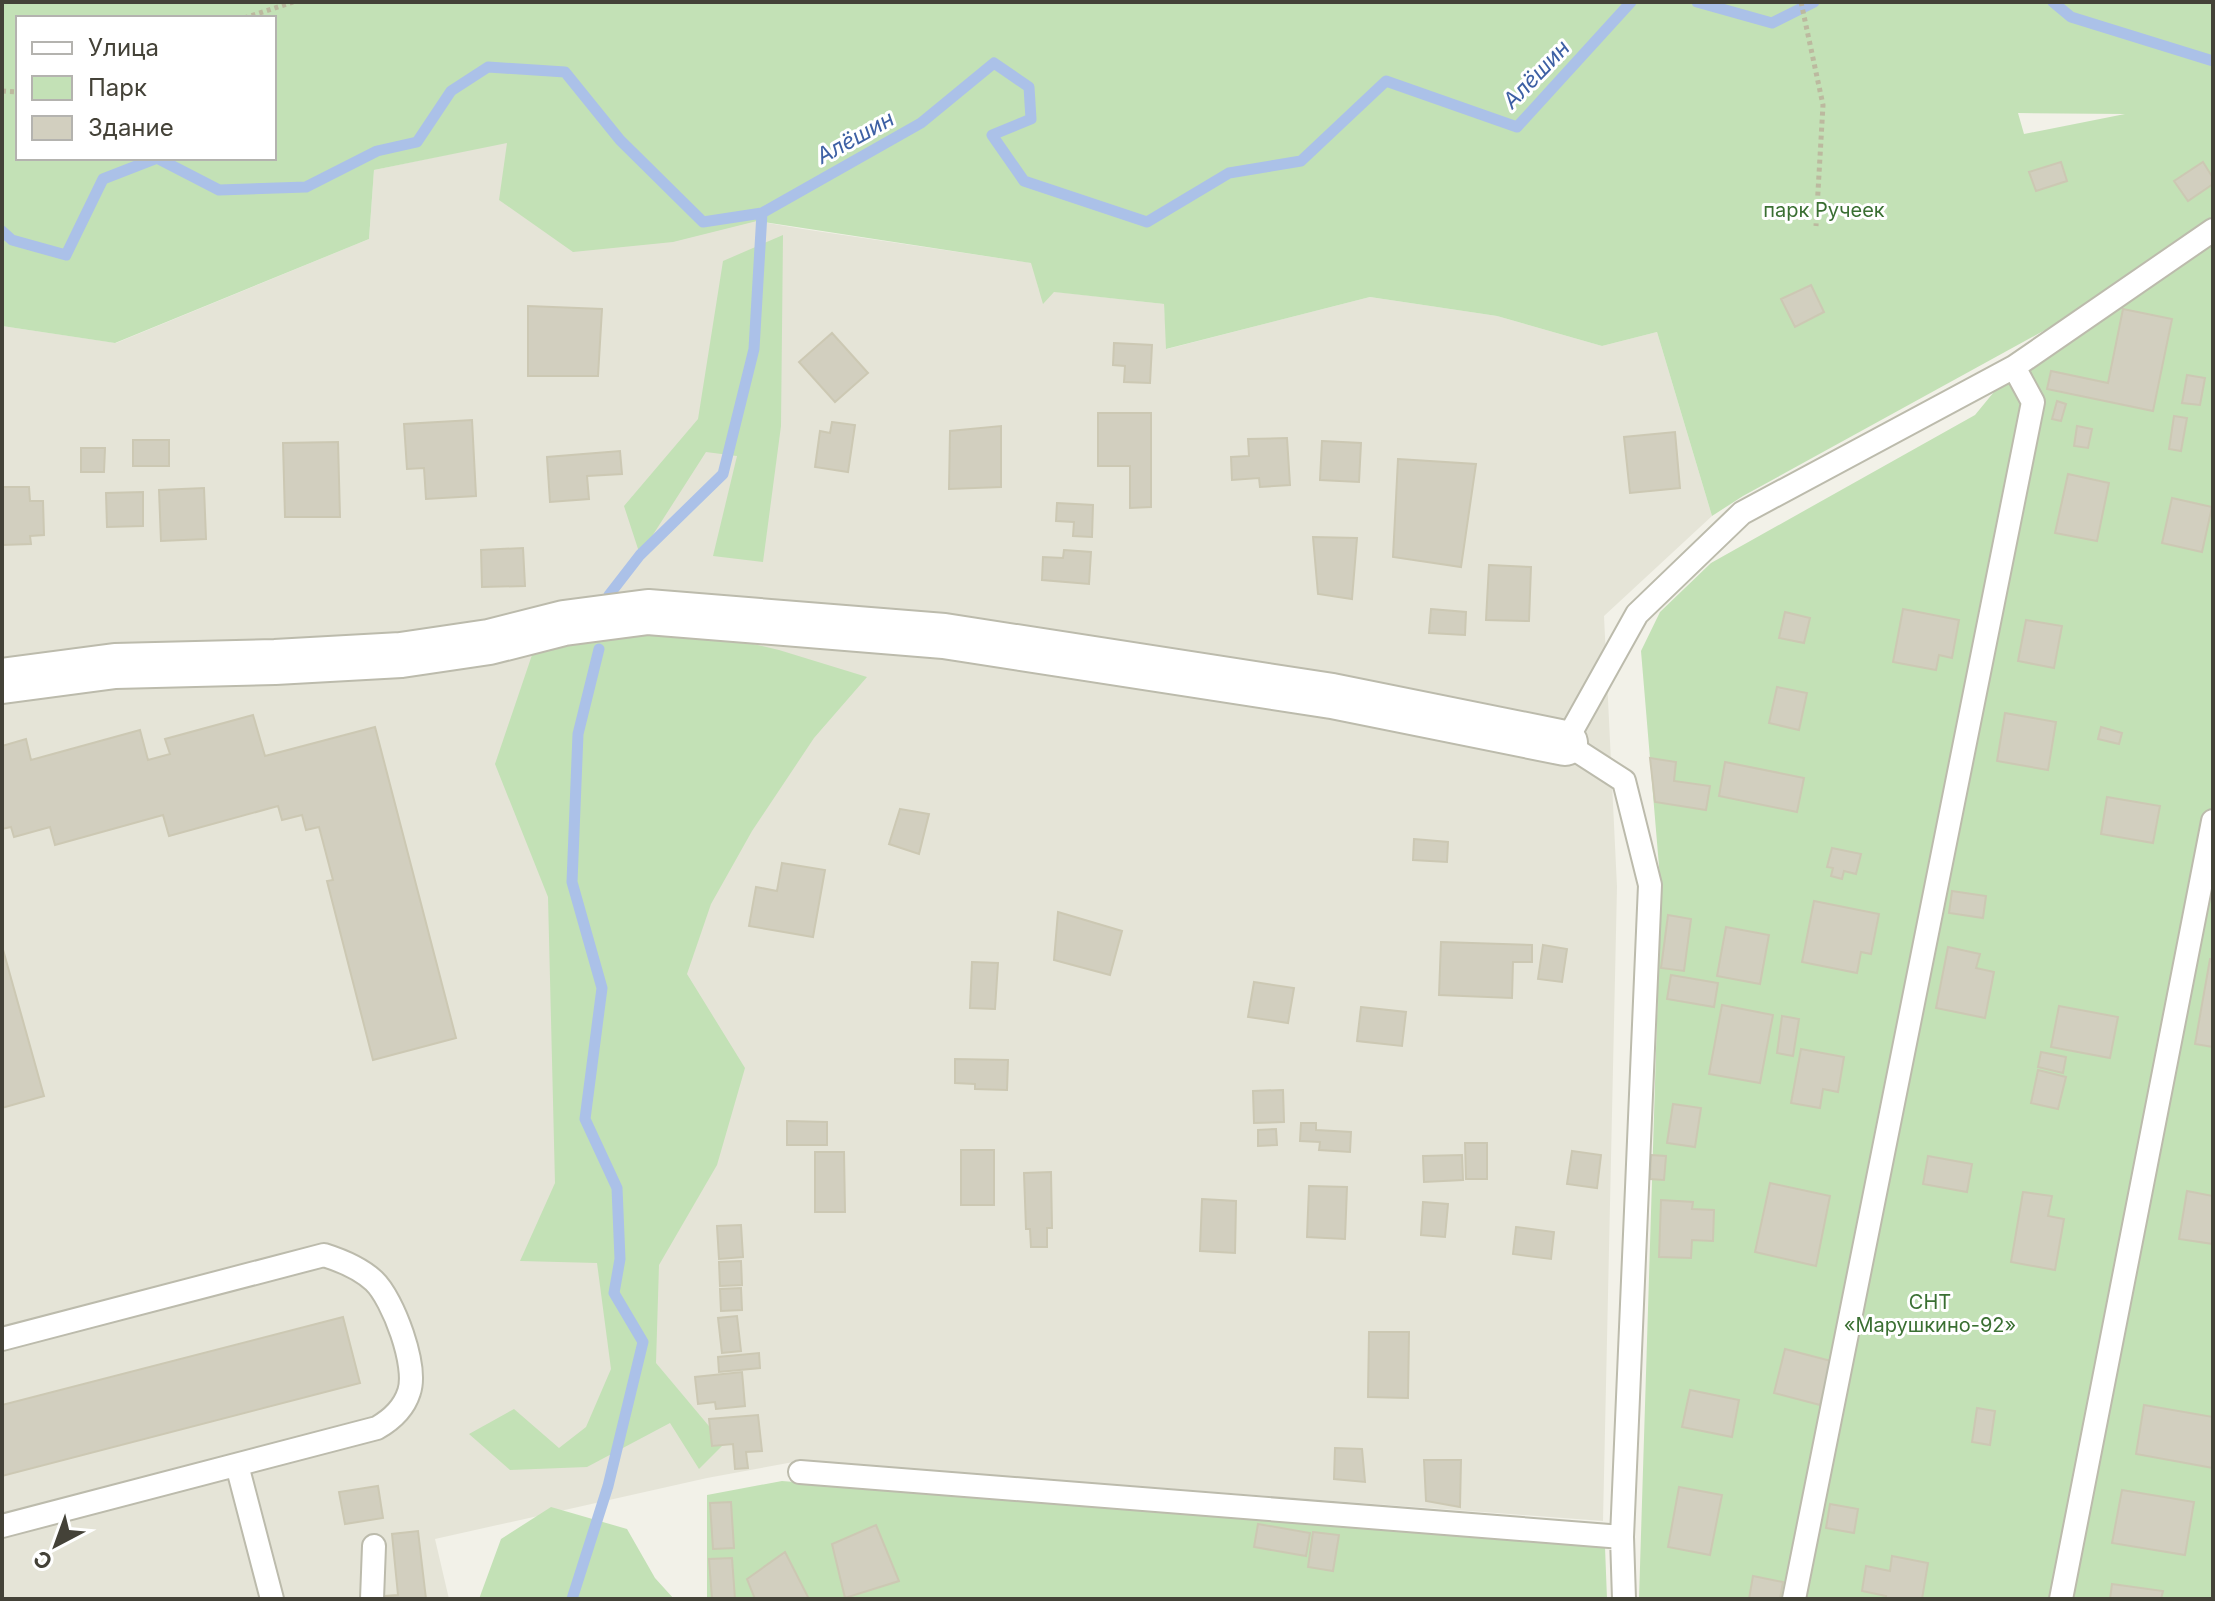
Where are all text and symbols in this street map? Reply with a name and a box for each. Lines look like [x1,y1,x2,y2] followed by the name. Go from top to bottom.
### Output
[16,16,276,160] legend
[88,33,159,62] text: Улица
[1497,35,1575,114] water label: Алёшин
[88,73,147,102] text: Парк
[811,105,898,169] water label: Алёшин
[88,113,174,142] text: Здание
[1763,198,1885,222] park label: парк Ручеек
[1844,1290,2016,1337] park label: СНТ «Марушкино-92»
[16,1505,96,1585] north arrow
[28,1545,58,1575] text: С

